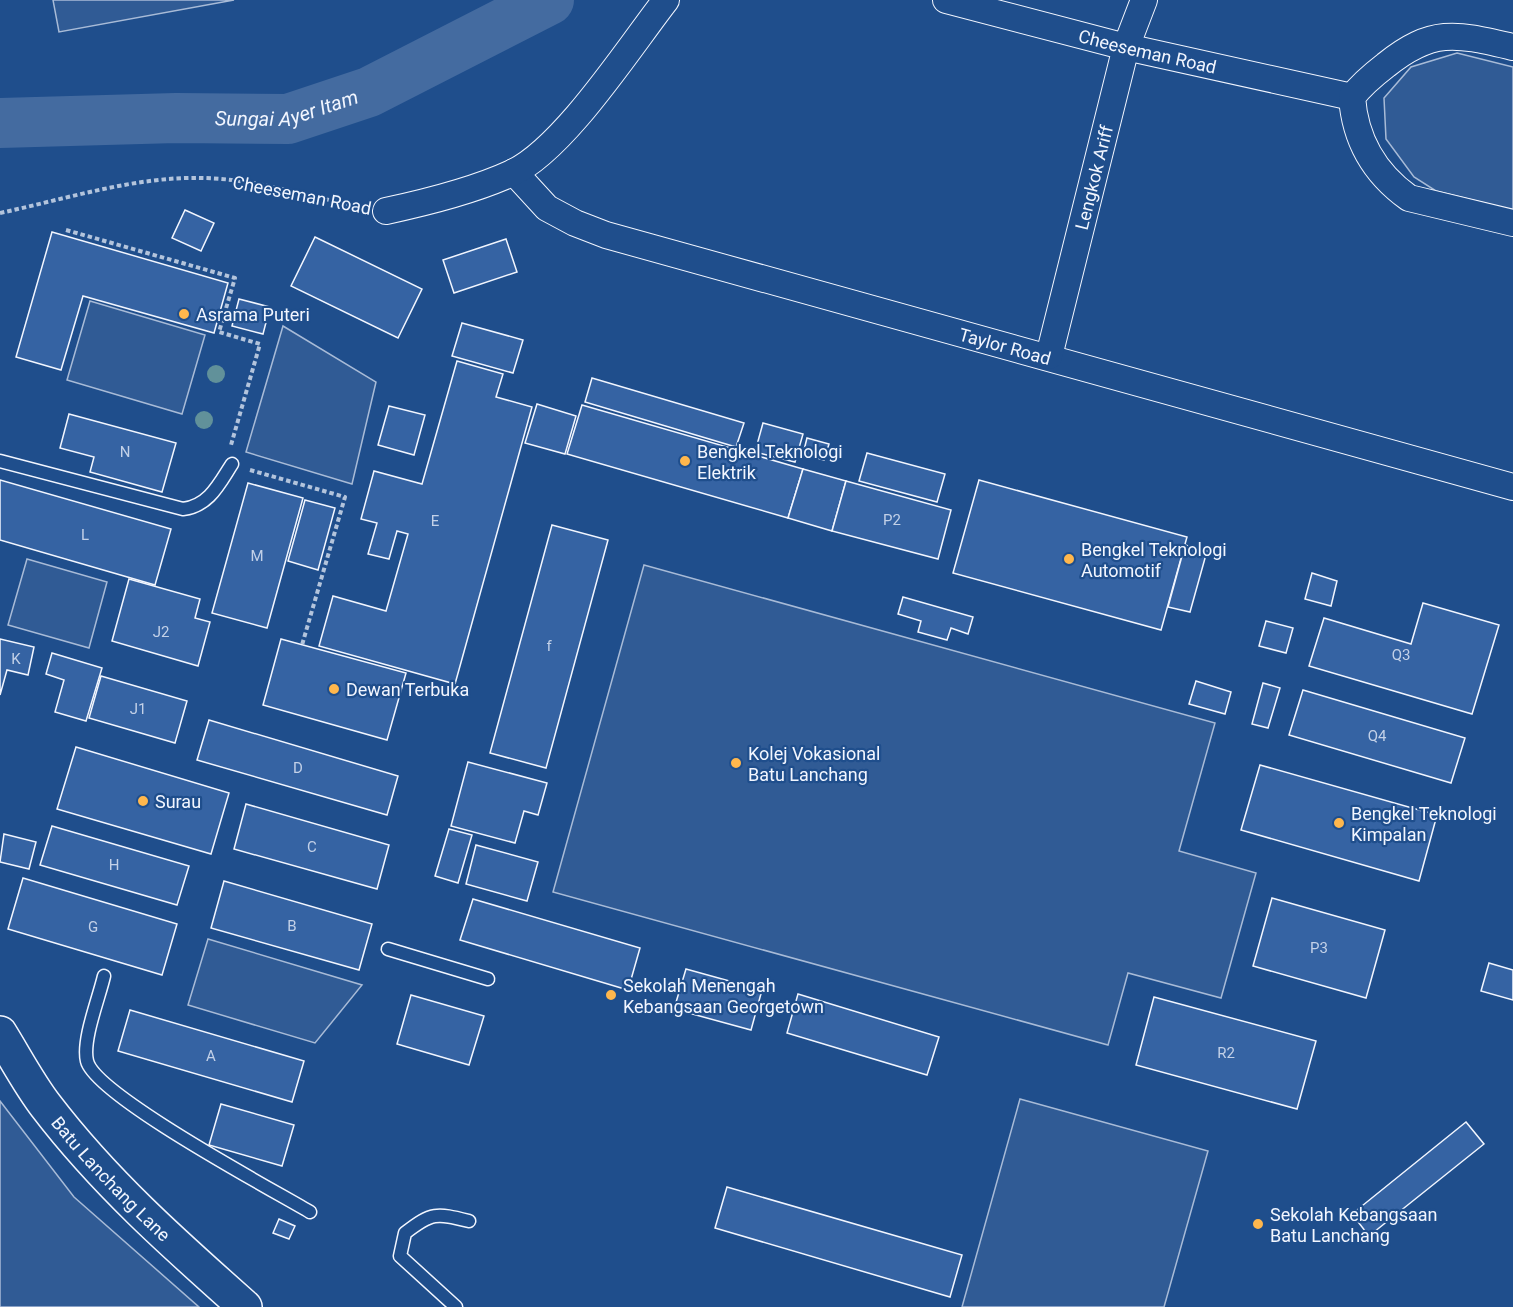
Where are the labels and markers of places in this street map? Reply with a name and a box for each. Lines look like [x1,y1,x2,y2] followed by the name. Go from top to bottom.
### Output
[196,304,310,325] place label: Asrama Puteri
[177,307,191,321] marker: Asrama Puteri
[697,441,843,483] place label: Bengkel Teknologi Elektrik
[678,454,692,468] marker: Bengkel Teknologi Elektrik
[1081,539,1227,581] place label: Bengkel Teknologi Automotif
[1062,552,1076,566] marker: Bengkel Teknologi Automotif
[346,679,469,700] place label: Dewan Terbuka
[327,682,341,696] marker: Dewan Terbuka
[748,743,880,785] place label: Kolej Vokasional Batu Lanchang
[729,756,743,770] marker: Kolej Vokasional Batu Lanchang
[155,791,201,812] place label: Surau
[136,794,150,808] marker: Surau
[1351,803,1497,845] place label: Bengkel Teknologi Kimpalan
[1332,816,1346,830] marker: Bengkel Teknologi Kimpalan
[623,975,824,1017] place label: Sekolah Menengah Kebangsaan Georgetown
[604,988,618,1002] marker: Sekolah Menengah Kebangsaan Georgetown
[1270,1204,1438,1246] place label: Sekolah Kebangsaan Batu Lanchang
[1251,1217,1265,1231] marker: Sekolah Kebangsaan Batu Lanchang

